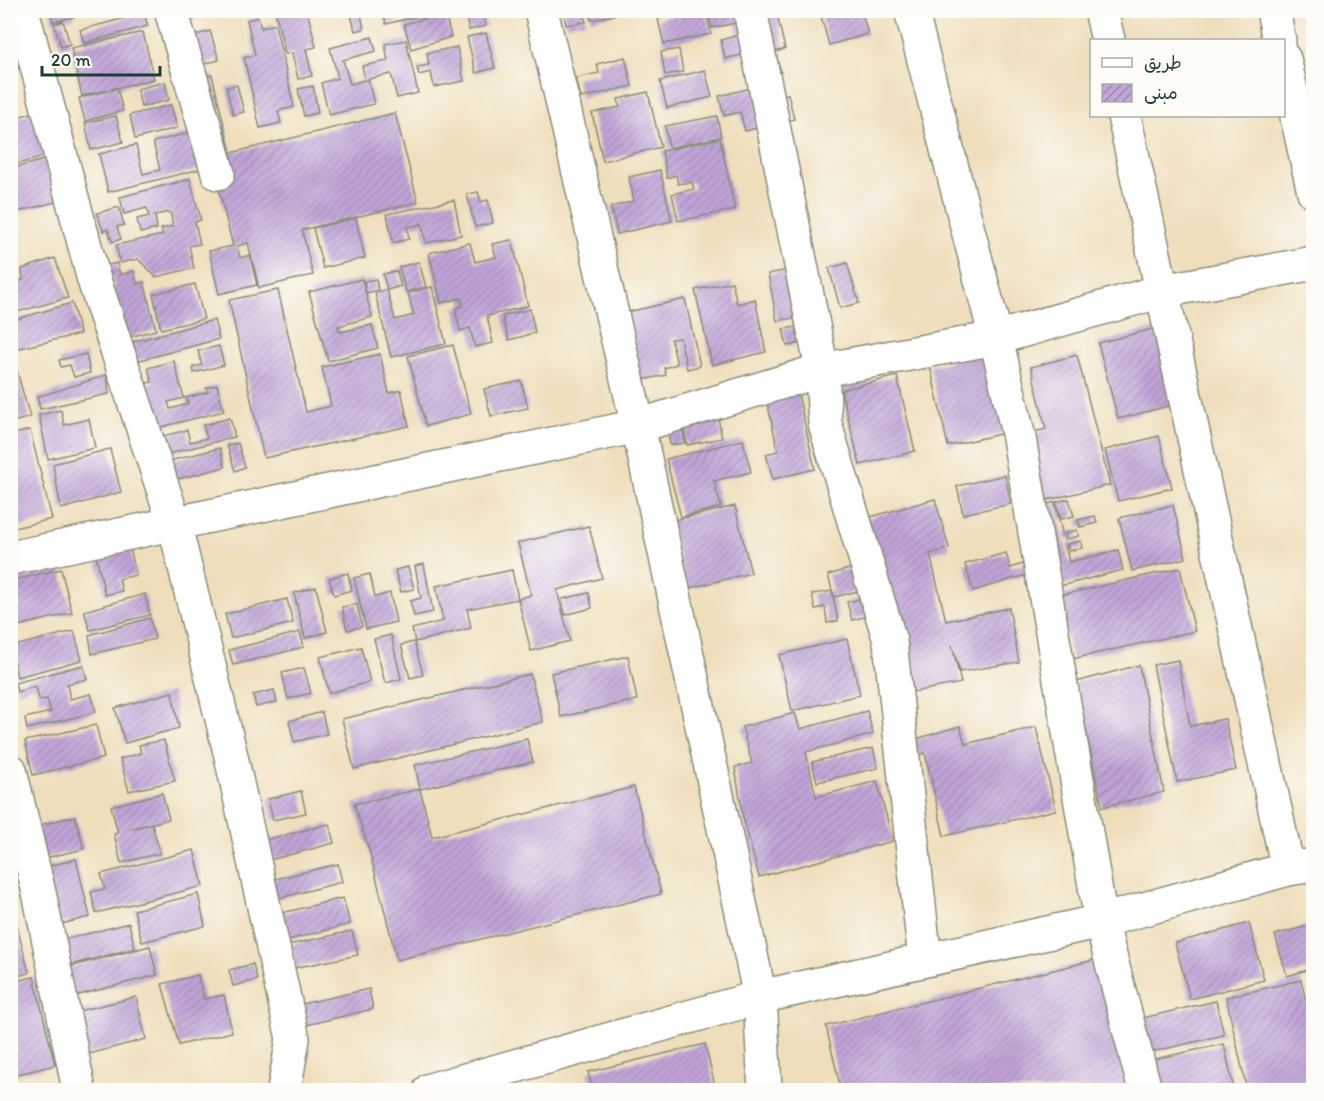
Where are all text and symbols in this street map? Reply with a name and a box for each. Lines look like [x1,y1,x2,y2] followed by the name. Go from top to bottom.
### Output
[42,39,160,77] scale bar
[1090,39,1285,117] legend
[51,49,91,71] text: 20 m
[1144,52,1182,74] text: طريق
[1144,82,1178,104] text: مبنى

